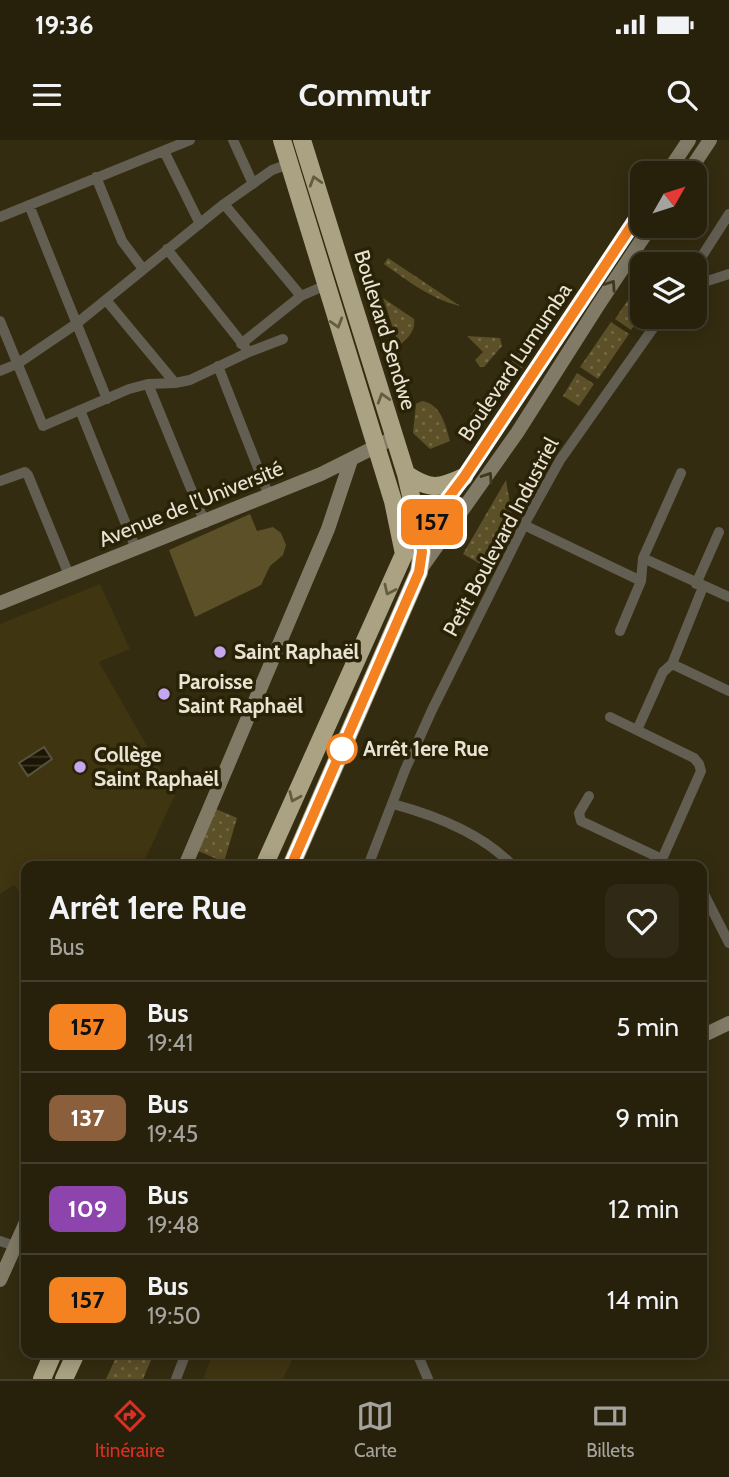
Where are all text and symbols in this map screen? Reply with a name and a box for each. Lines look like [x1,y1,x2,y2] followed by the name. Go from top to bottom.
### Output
[35,9,94,41] text: 19:36
[298,75,431,114] text: Commutr
[28,76,66,114] icon: menu
[663,76,701,114] icon: search
[630,161,707,238] north arrow
[630,161,707,329] map controls
[308,175,323,187] one-way arrow
[349,247,422,413] street label: Boulevard Sendwe
[630,252,707,329] button: layers
[453,278,577,445] street label: Boulevard Lumumba
[603,280,616,293] one-way arrow
[329,316,344,328] one-way arrow
[377,392,392,404] one-way arrow
[438,433,564,640] street label: Petit Boulevard Industriel
[95,455,287,552] street label: Avenue de l’Université
[480,472,492,485] one-way arrow
[392,499,472,545] line badge: 157
[415,507,449,536] text: 157
[383,583,397,595] one-way arrow
[234,639,359,664] place label: Saint Raphaël
[212,644,228,660] marker: Saint Raphaël
[178,669,303,718] place label: Paroisse Saint Raphaël
[156,686,172,702] marker: Paroisse Saint Raphaël
[327,734,357,764] marker: Arrêt 1ere Rue
[363,736,489,761] place label: Arrêt 1ere Rue
[94,742,219,791] place label: Collège Saint Raphaël
[72,759,88,775] marker: Collège Saint Raphaël
[288,790,302,802] one-way arrow
[605,884,679,958] button: heart
[49,887,247,927] text: Arrêt 1ere Rue
[49,933,84,961] text: Bus
[147,997,188,1029] text: Bus
[616,1011,679,1043] text: 5 min
[71,1012,104,1041] text: 157
[147,1029,193,1057] text: 19:41
[147,1088,188,1120] text: Bus
[616,1102,679,1134] text: 9 min
[70,1103,105,1132] text: 137
[147,1120,198,1148] text: 19:45
[147,1179,188,1211] text: Bus
[608,1193,679,1225] text: 12 min
[68,1194,107,1223] text: 109
[147,1211,200,1239] text: 19:48
[147,1270,188,1302] text: Bus
[607,1284,679,1316] text: 14 min
[71,1285,104,1314] text: 157
[147,1302,201,1330] text: 19:50
[95,1397,165,1462] tab: Itinéraire
[354,1397,397,1462] tab: Carte
[586,1397,634,1462] tab: Billets

